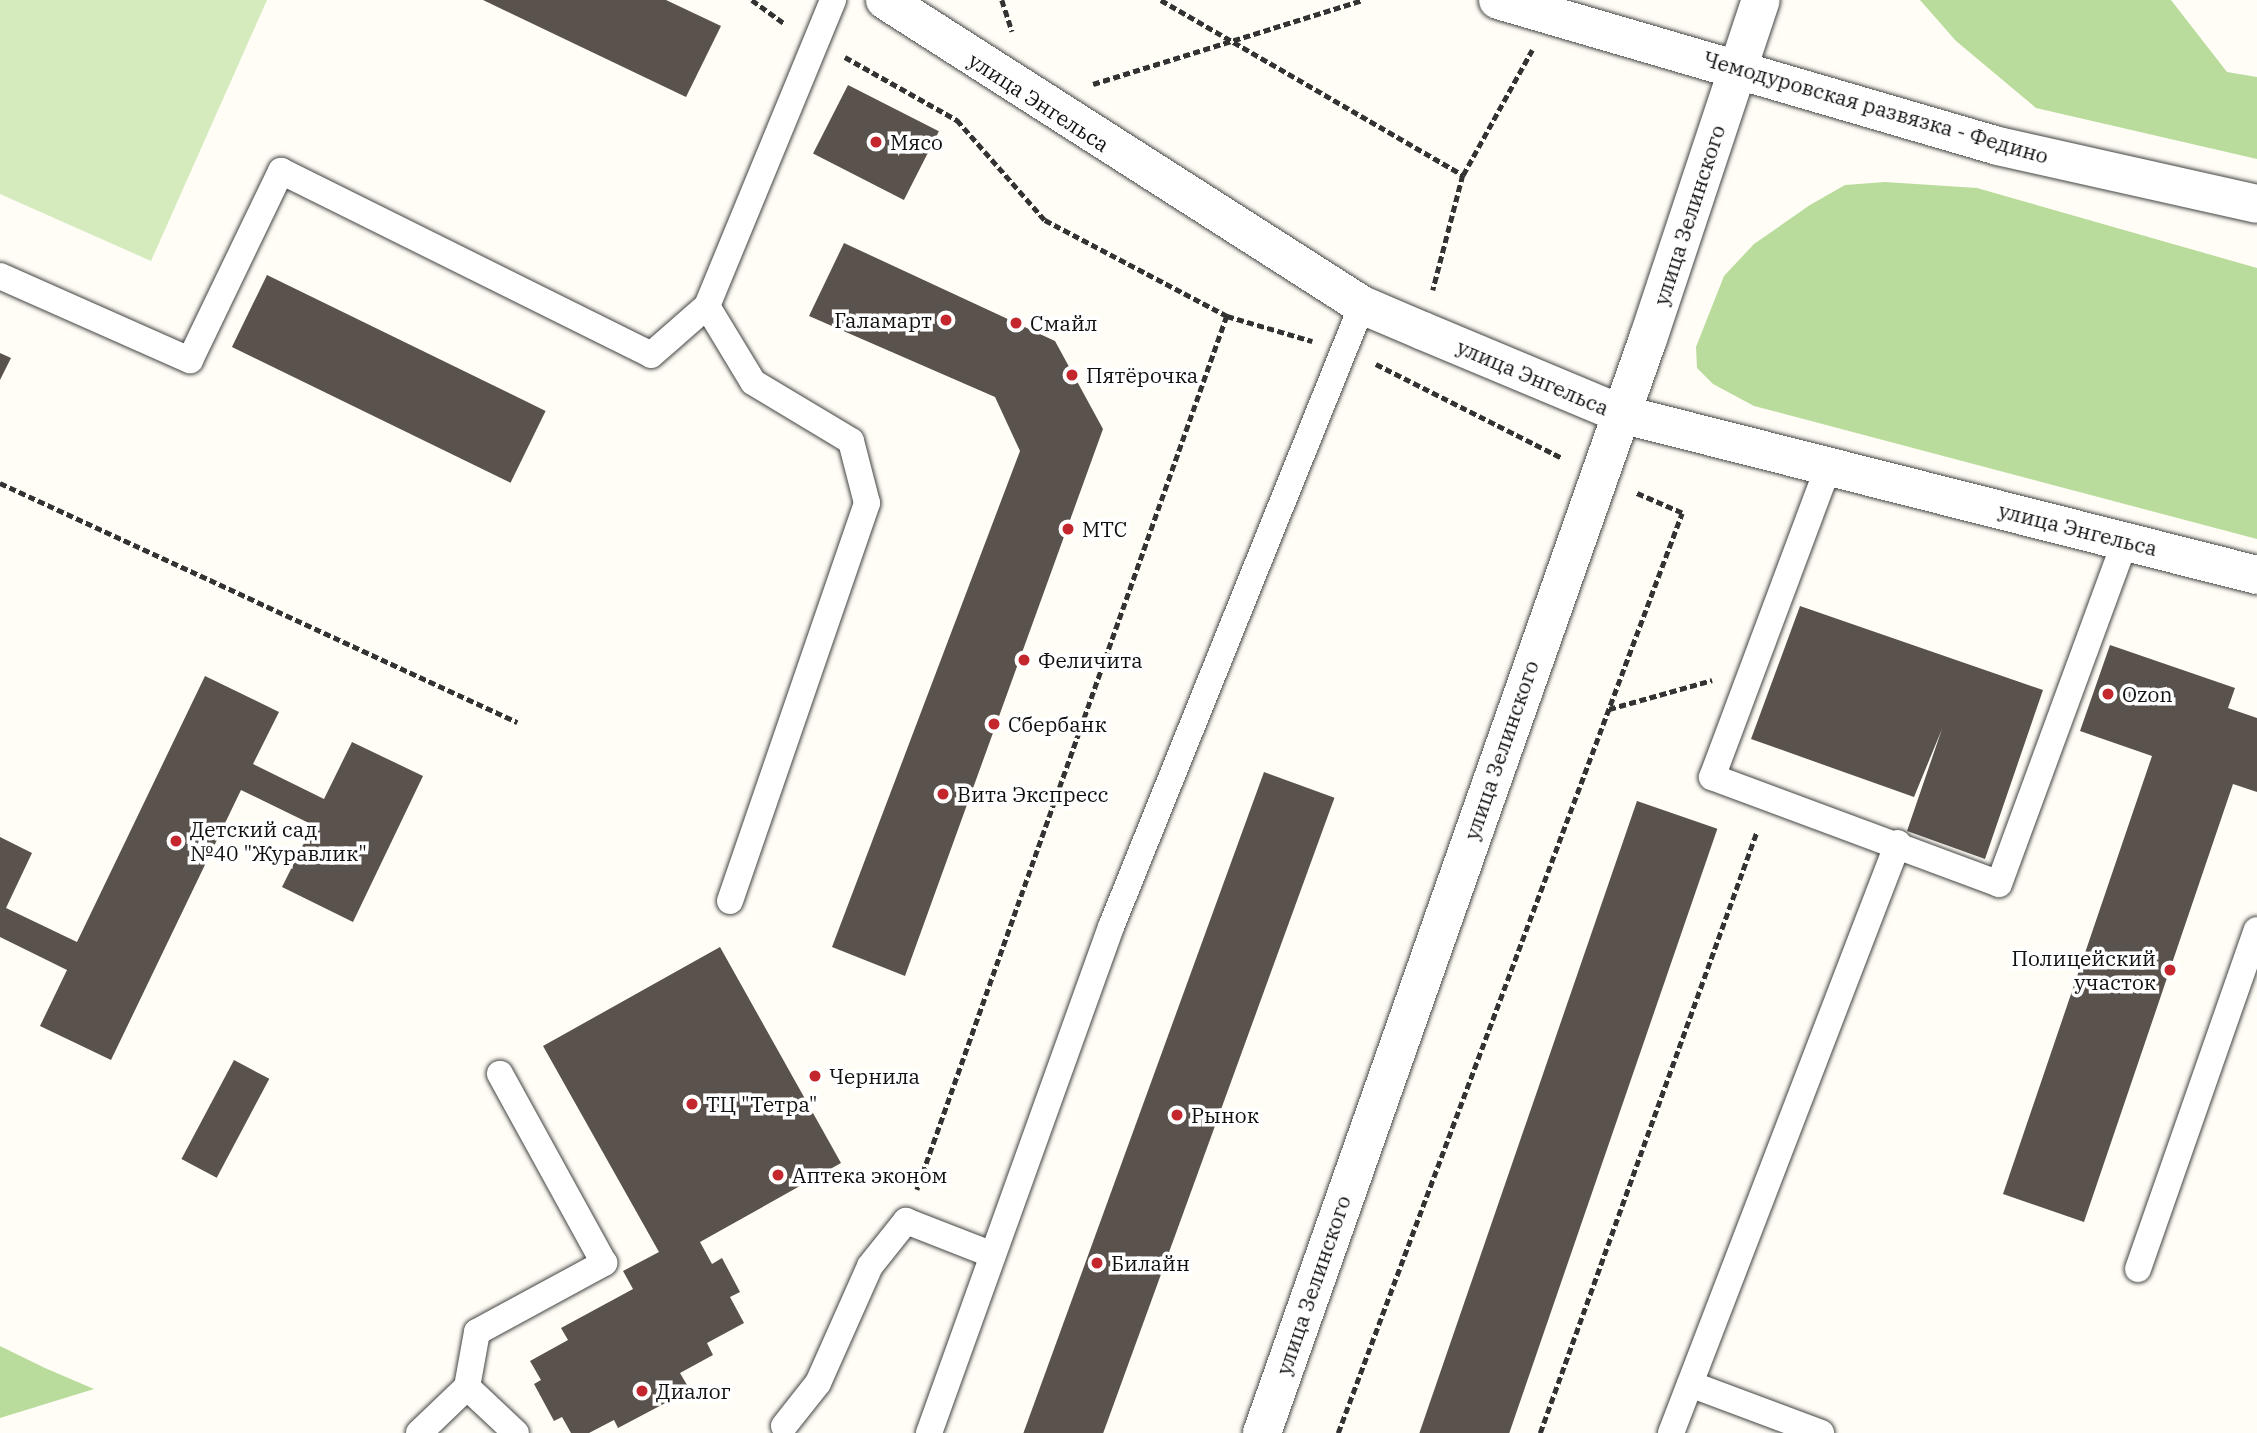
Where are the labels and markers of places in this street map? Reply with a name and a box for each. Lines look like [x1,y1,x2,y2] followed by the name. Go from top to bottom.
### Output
[890,129,943,155] place label: Мясо
[868,134,884,150] marker: Мясо
[834,307,932,333] place label: Галамарт
[1030,310,1097,336] place label: Смайл
[938,312,954,328] marker: Галамарт
[1008,315,1024,331] marker: Смайл
[1086,362,1198,388] place label: Пятёрочка
[1064,367,1080,383] marker: Пятёрочка
[1082,516,1127,542] place label: МТС
[1060,521,1076,537] marker: МТС
[1038,647,1143,673] place label: Феличита
[1016,652,1032,668] marker: Феличита
[2122,681,2173,707] place label: Ozon
[2100,686,2116,702] marker: Ozon
[1008,711,1107,737] place label: Сбербанк
[986,716,1002,732] marker: Сбербанк
[957,781,1108,807] place label: Вита Экспресс
[935,786,951,802] marker: Вита Экспресс
[190,816,367,866] place label: Детский сад №40 "Журавлик"
[168,833,184,849] marker: Детский сад №40 "Журавлик"
[2011,945,2156,995] place label: Полицейский участок
[2162,962,2178,978] marker: Полицейский участок
[829,1063,920,1089] place label: Чернила
[807,1068,823,1084] marker: Чернила
[706,1091,818,1117] place label: ТЦ "Тетра"
[684,1096,700,1112] marker: ТЦ "Тетра"
[1191,1102,1259,1128] place label: Рынок
[1169,1107,1185,1123] marker: Рынок
[792,1162,947,1188] place label: Аптека эконом
[770,1167,786,1183] marker: Аптека эконом
[1111,1250,1190,1276] place label: Билайн
[1089,1255,1105,1271] marker: Билайн
[656,1378,731,1404] place label: Диалог
[634,1383,650,1399] marker: Диалог

